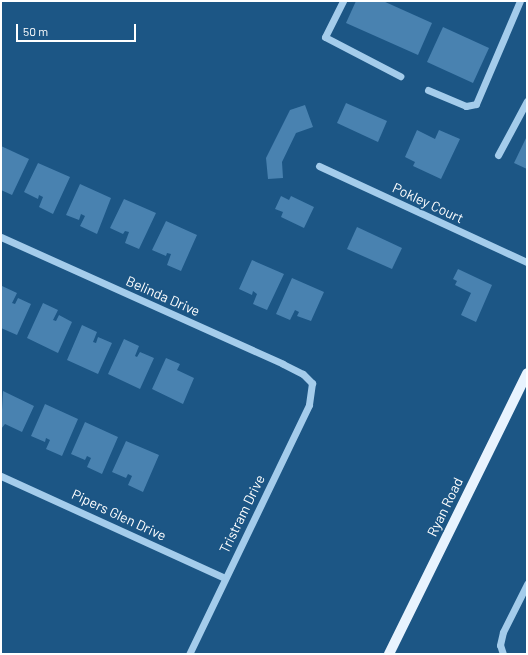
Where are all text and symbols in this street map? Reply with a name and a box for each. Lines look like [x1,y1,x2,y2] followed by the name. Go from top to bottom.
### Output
[18,16,138,42] scale bar
[23,24,48,38] text: 50 m
[390,179,466,227] street label: Pokley Court
[123,272,203,320] street label: Belinda Drive
[216,472,268,556] street label: Tristram Drive
[424,475,466,539] street label: Ryan Road
[69,486,169,544] street label: Pipers Glen Drive

